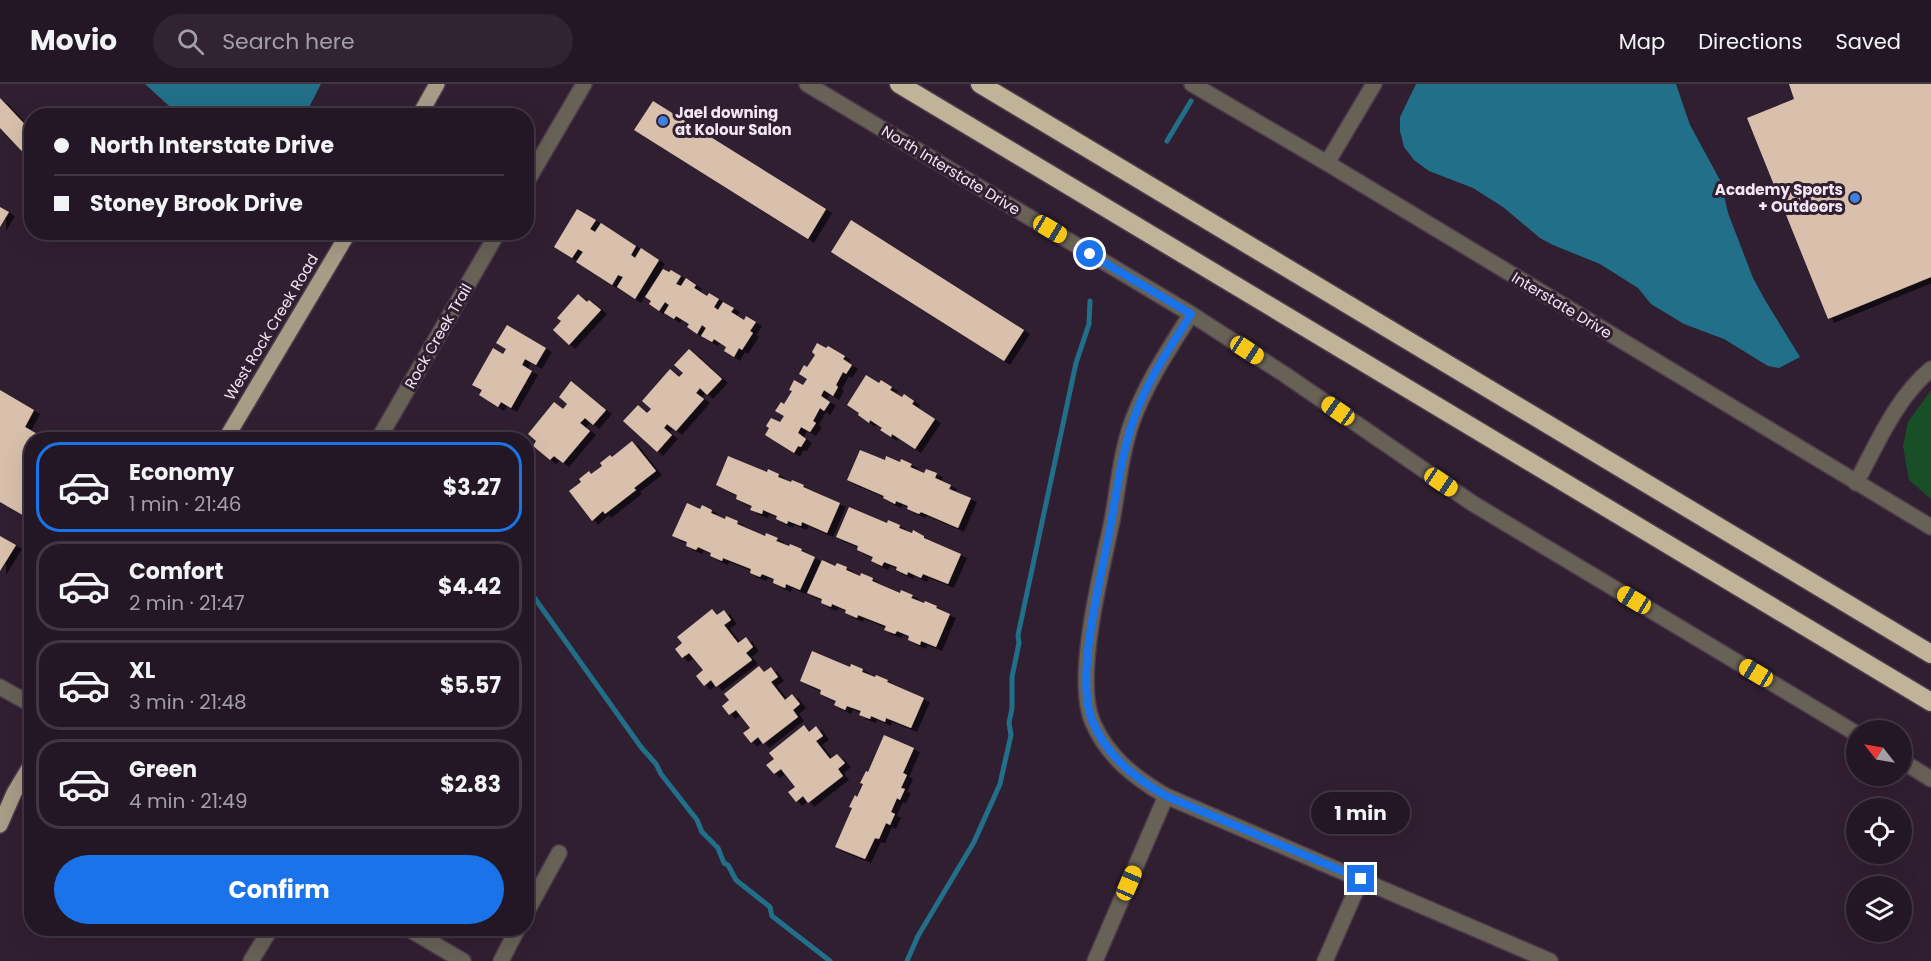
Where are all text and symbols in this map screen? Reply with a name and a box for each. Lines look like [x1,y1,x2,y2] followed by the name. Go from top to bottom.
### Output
[153,14,573,68] search box
[30,21,117,60] text: Movio
[174,25,207,58] icon: search
[222,26,355,57] text: Search here
[1619,27,1665,56] text: Map
[1698,27,1802,56] text: Directions
[1835,27,1901,56] text: Saved
[675,102,792,140] place label: Jael downing at Kolour Salon
[656,114,670,128] marker: Jael downing at Kolour Salon
[878,120,1024,220] street label: North Interstate Drive
[90,130,334,161] text: North Interstate Drive
[1715,179,1843,217] place label: Academy Sports + Outdoors
[90,188,303,219] text: Stoney Brook Drive
[1848,191,1862,205] marker: Academy Sports + Outdoors
[1030,212,1070,246] car
[1076,240,1103,267] route start
[219,250,323,404] street label: West Rock Creek Road
[1508,267,1616,343] street label: Interstate Drive
[399,280,477,392] street label: Rock Creek Trail
[1227,333,1267,367] car
[1318,393,1358,429] car
[129,457,234,488] text: Economy
[57,460,111,514] icon: car
[1421,464,1461,500] car
[443,472,501,503] text: $3.27
[129,490,241,518] text: 1 min · 21:46
[129,556,223,587] text: Comfort
[57,559,111,613] icon: car
[438,571,501,602] text: $4.42
[1614,583,1654,617] car
[129,589,245,617] text: 2 min · 21:47
[129,655,155,686] text: XL
[1736,656,1776,690] car
[57,658,111,712] icon: car
[440,670,501,701] text: $5.57
[129,688,247,716] text: 3 min · 21:48
[1846,720,1912,786] north arrow
[1846,720,1912,942] map controls
[129,754,197,785] text: Green
[57,757,111,811] icon: car
[440,769,501,800] text: $2.83
[129,787,248,815] text: 4 min · 21:49
[1312,792,1410,834] callout: 1 min
[1846,798,1912,864] button: locate
[1334,799,1387,827] text: 1 min
[54,855,504,924] button: Confirm
[1114,863,1144,903] car
[1347,865,1374,892] route end
[1846,876,1912,942] button: layers

